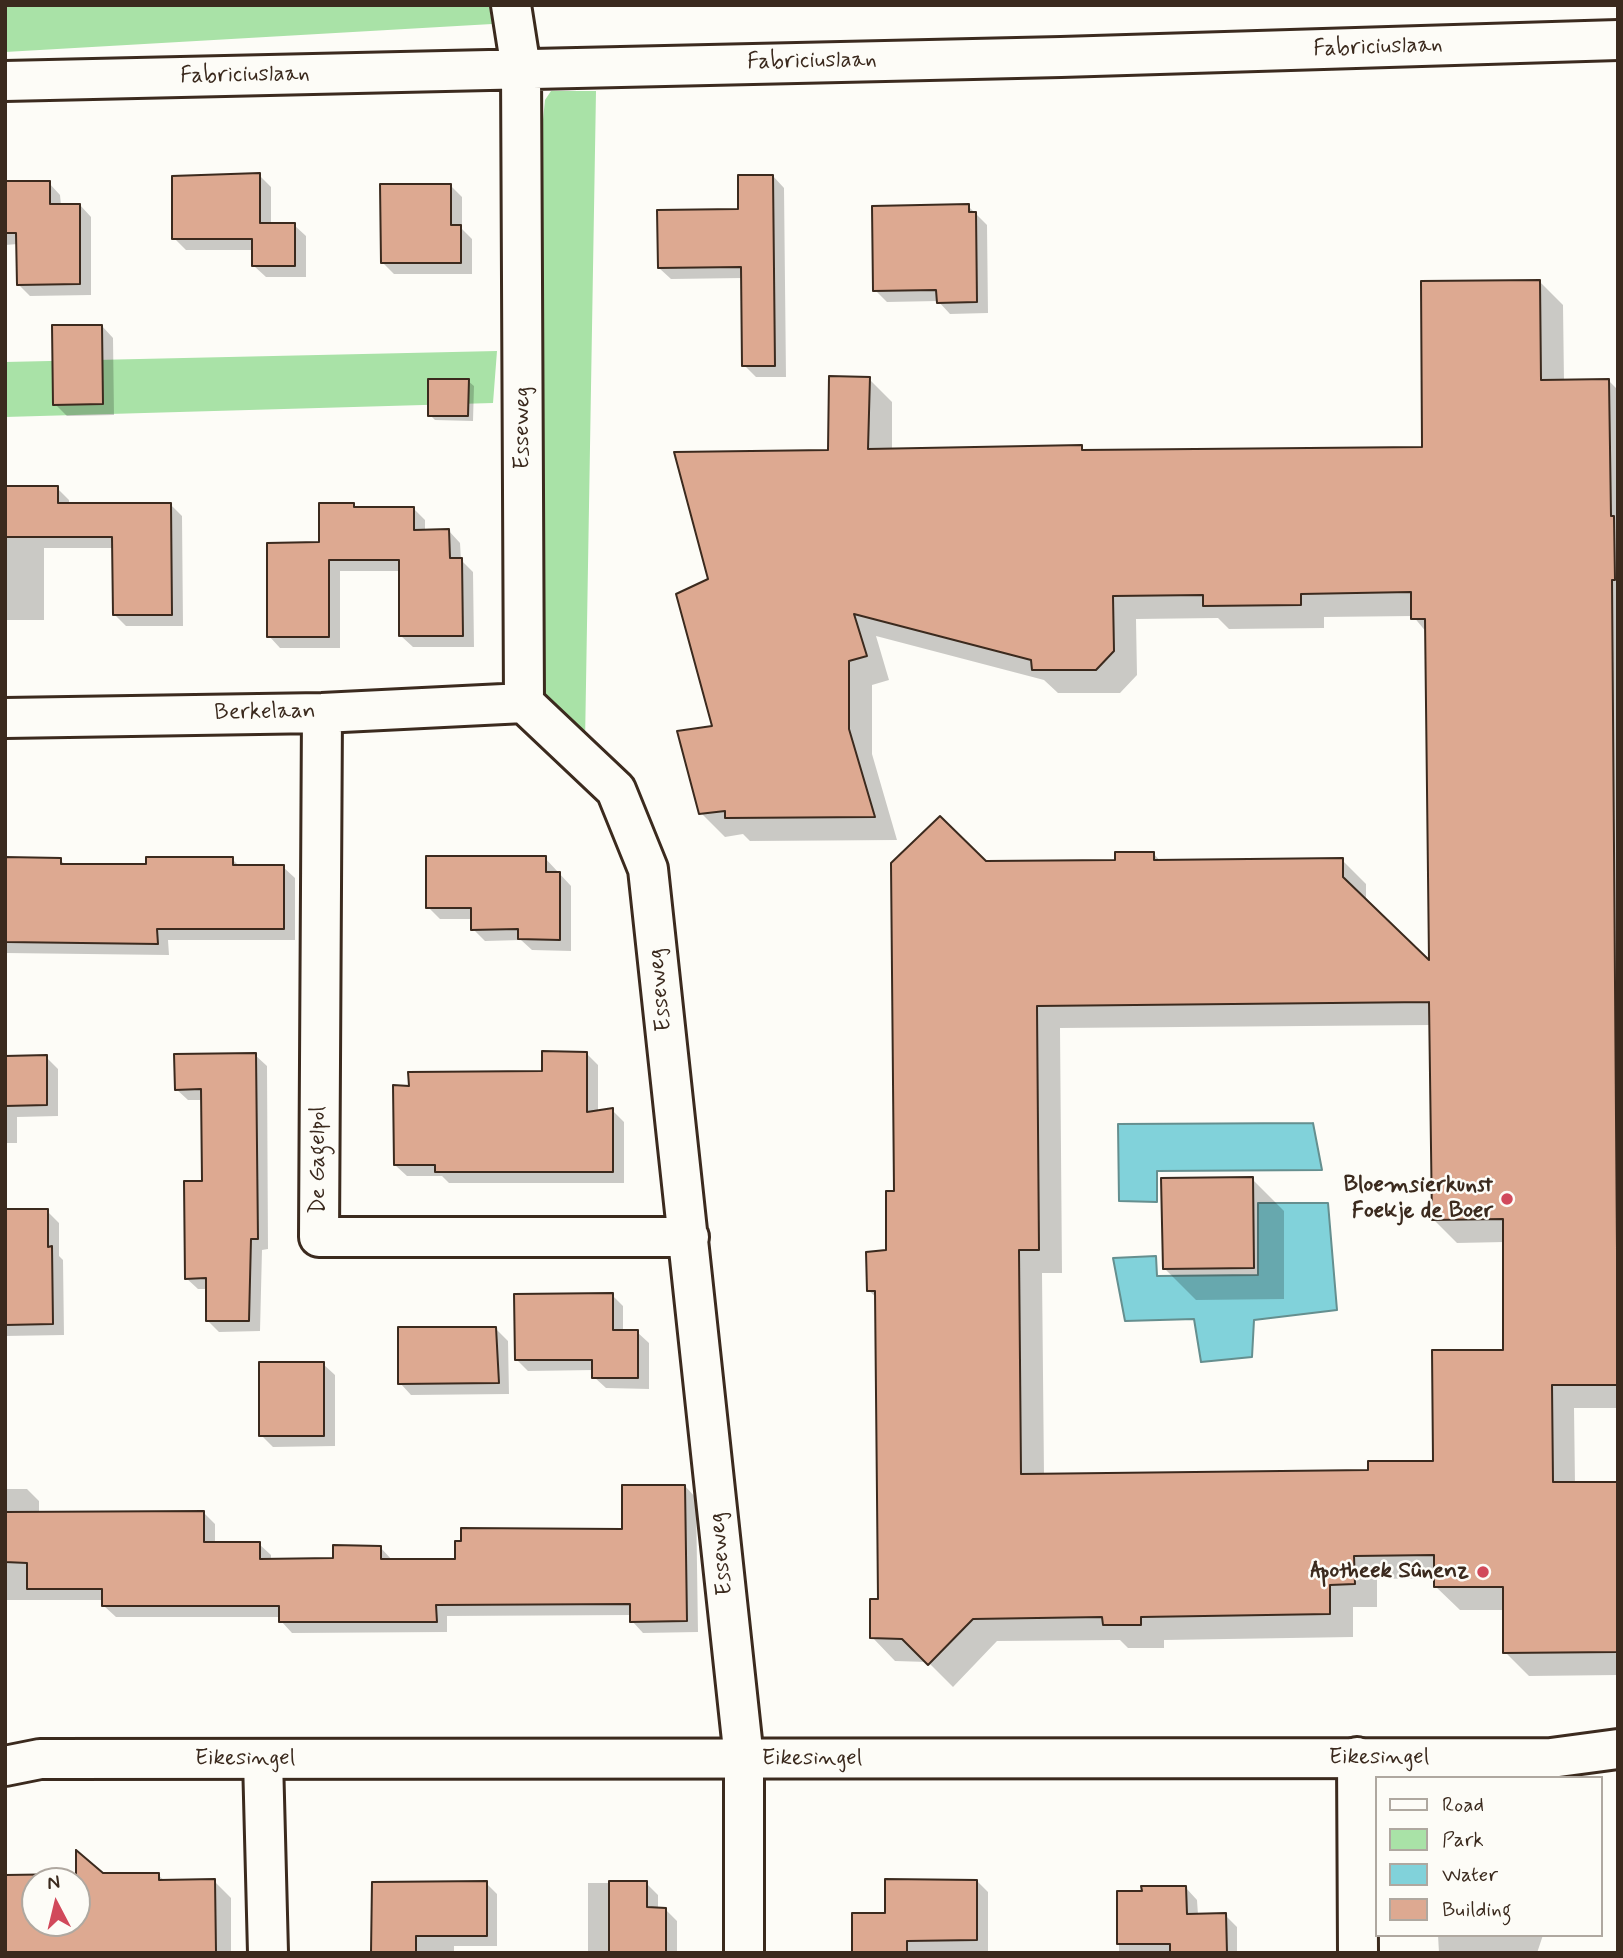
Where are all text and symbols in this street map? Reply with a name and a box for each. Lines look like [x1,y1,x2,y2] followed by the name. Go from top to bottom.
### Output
[1313,32,1443,64] street label: Fabriciuslaan
[747,47,877,77] street label: Fabriciuslaan
[180,61,310,91] street label: Fabriciuslaan
[509,386,537,470] street label: Esseweg
[214,698,316,728] street label: Berkelaan
[643,947,679,1033] street label: Esseweg
[305,1106,333,1214] street label: De Gagelpol
[1343,1172,1493,1226] place label: Bloemsierkunst Foekje de Boer
[1499,1191,1515,1207] marker: Bloemsierkunst Foekje de Boer
[704,1511,740,1597] street label: Esseweg
[1310,1558,1469,1586] place label: Apotheek Sûnenz
[1475,1564,1491,1580] marker: Apotheek Sûnenz
[1329,1744,1429,1772] street label: Eikesingel
[195,1745,295,1773] street label: Eikesingel
[762,1745,862,1773] street label: Eikesingel
[1374,1776,1602,1937] legend
[1442,1791,1484,1819] text: Road
[1442,1826,1484,1854] text: Park
[1442,1861,1498,1889] text: Water
[21,1867,91,1937] north arrow
[46,1869,61,1896] text: N
[1442,1896,1512,1924] text: Building

